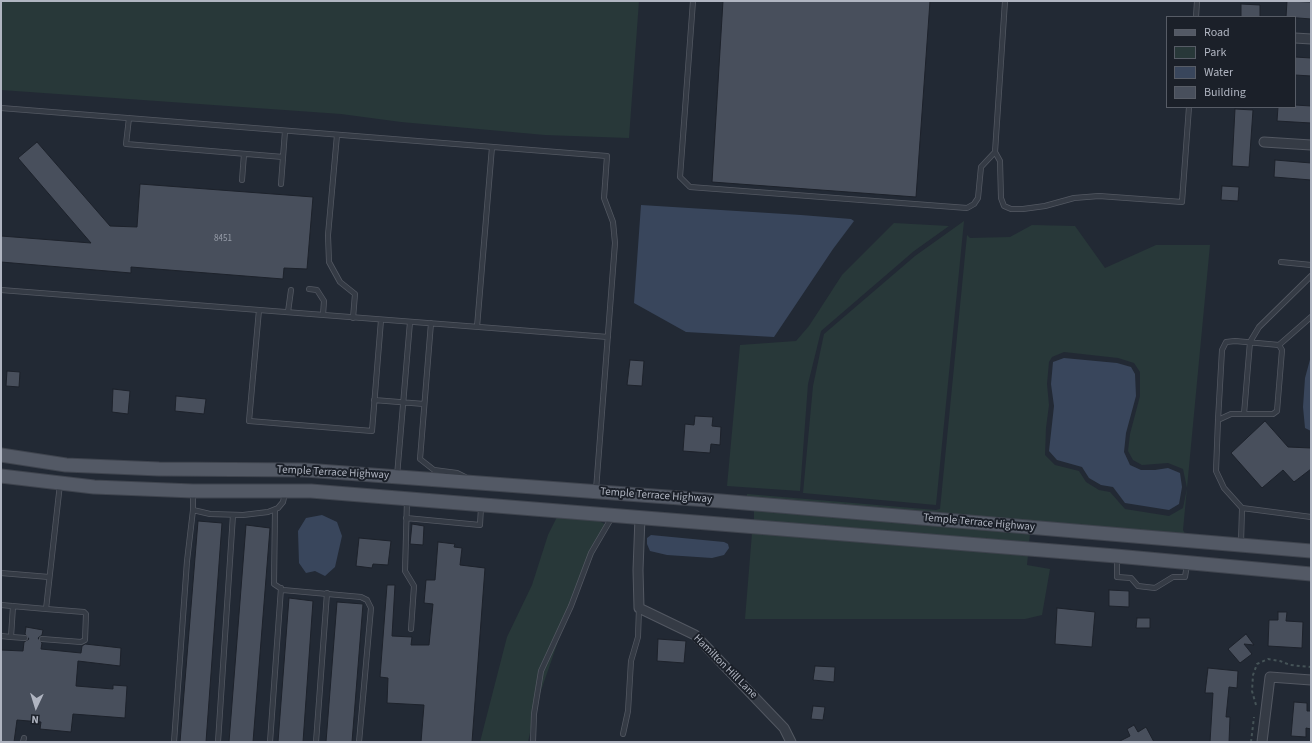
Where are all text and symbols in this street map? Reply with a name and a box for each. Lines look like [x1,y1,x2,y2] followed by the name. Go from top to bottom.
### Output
[1166,16,1296,108] legend
[1204,24,1230,41] text: Road
[1204,44,1226,61] text: Park
[1204,64,1233,81] text: Water
[1204,84,1246,101] text: Building
[214,234,232,244] house number: 8451
[277,463,389,483] street label: Temple Terrace Highway
[600,486,712,506] street label: Temple Terrace Highway
[923,512,1035,534] street label: Temple Terrace Highway
[690,632,760,702] street label: Hamilton Hill Lane
[16,687,56,727] north arrow
[31,712,39,727] text: N

